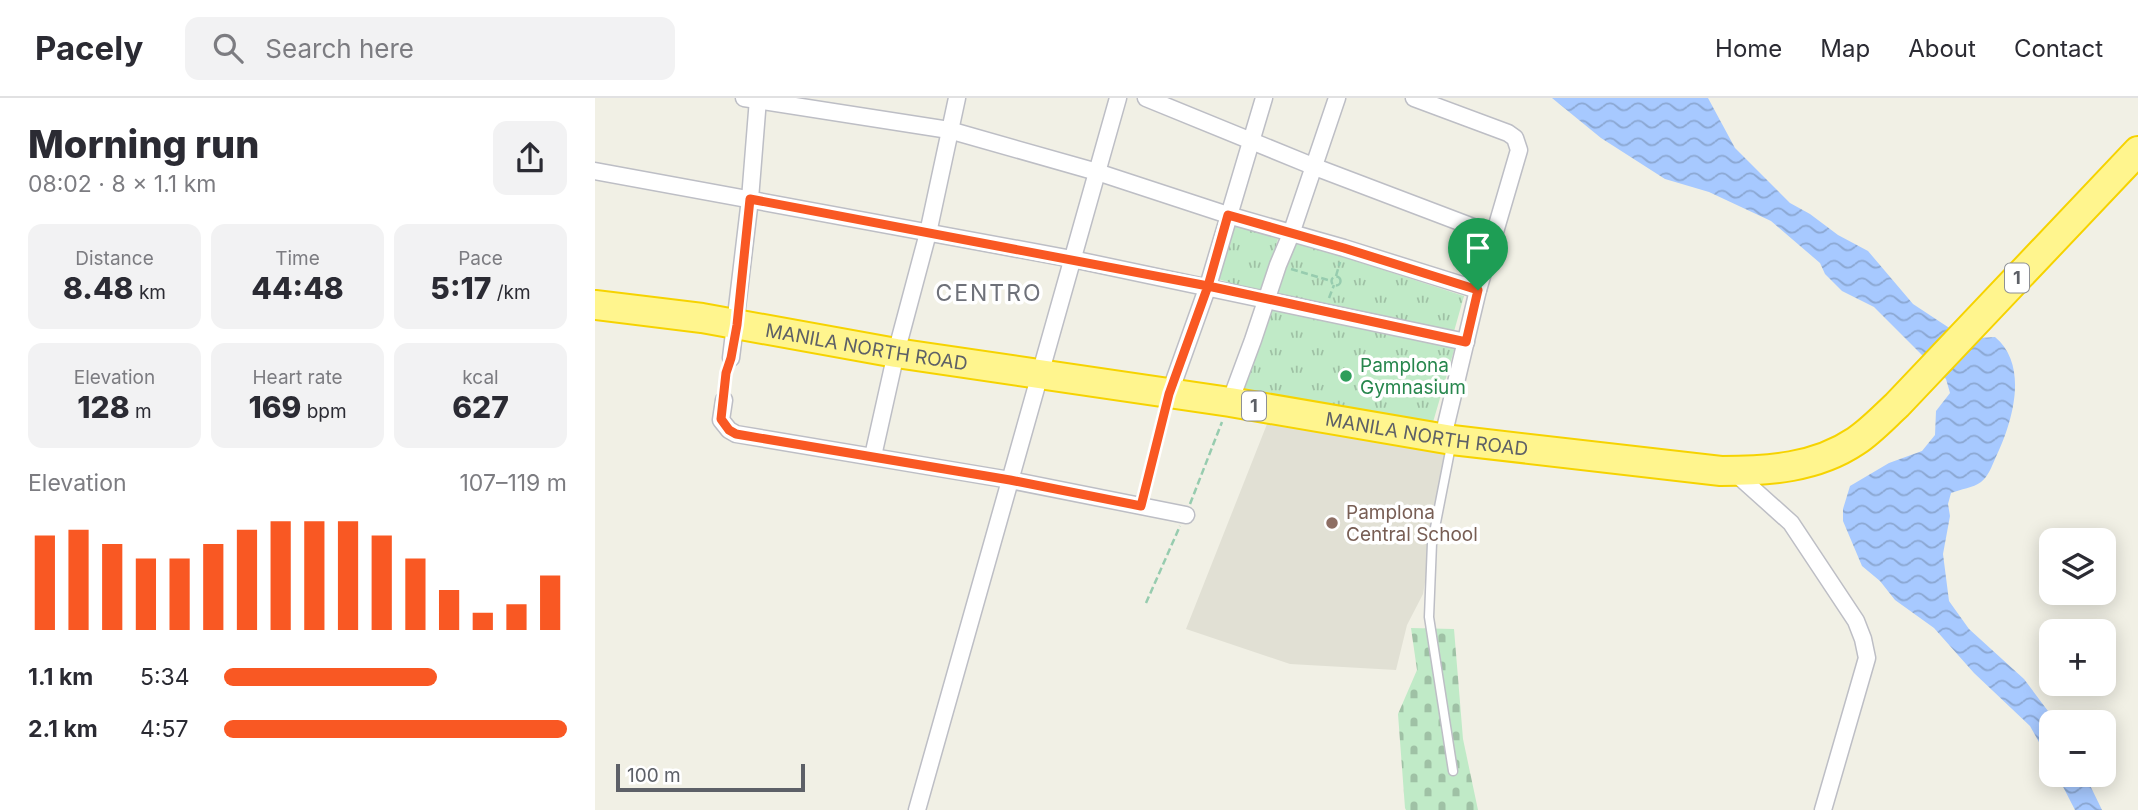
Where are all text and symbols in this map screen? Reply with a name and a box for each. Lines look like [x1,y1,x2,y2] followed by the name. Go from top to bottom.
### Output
[185,17,675,80] search box
[35,28,143,68] text: Pacely
[209,29,247,67] icon: search
[265,33,414,64] text: Search here
[1715,34,1782,63] text: Home
[1820,34,1870,63] text: Map
[1908,34,1976,63] text: About
[2014,34,2103,63] text: Contact
[28,121,259,167] text: Morning run
[493,121,567,195] button: share
[28,170,216,198] text: 08:02 · 8 × 1.1 km
[1448,218,1508,290] pin
[1459,229,1497,267] icon: arrive
[75,247,154,270] text: Distance
[275,247,320,270] text: Time
[458,247,503,270] text: Pace
[2005,264,2029,293] road number: 1
[63,270,134,306] text: 8.48
[251,270,344,306] text: 44:48
[430,270,491,306] text: 5:17
[935,279,1043,307] district label: CENTRO
[134,281,166,304] text: km
[491,281,531,304] text: /km
[764,319,969,375] street label: MANILA NORTH ROAD
[1360,354,1466,399] place label: Pamplona Gymnasium
[74,366,155,389] text: Elevation
[253,366,343,389] text: Heart rate
[462,366,499,389] text: kcal
[1338,368,1354,384] marker: Pamplona Gymnasium
[77,389,130,425] text: 128
[248,389,301,425] text: 169
[452,389,509,425] text: 627
[1242,392,1266,420] road number: 1
[130,400,152,423] text: m
[301,400,347,423] text: bpm
[1324,408,1529,461] street label: MANILA NORTH ROAD
[28,469,127,497] text: Elevation
[459,469,567,497] text: 107–119 m
[1346,501,1478,546] place label: Pamplona Central School
[1324,515,1340,531] marker: Pamplona Central School
[2039,528,2116,787] map controls
[2039,528,2116,605] button: layers
[2039,619,2116,696] button: +
[28,663,93,691] text: 1.1 km
[140,663,190,691] text: 5:34
[2039,710,2116,787] button: −
[28,715,98,743] text: 2.1 km
[140,715,188,743] text: 4:57
[616,761,805,793] scale bar
[627,764,681,787] text: 100 m

